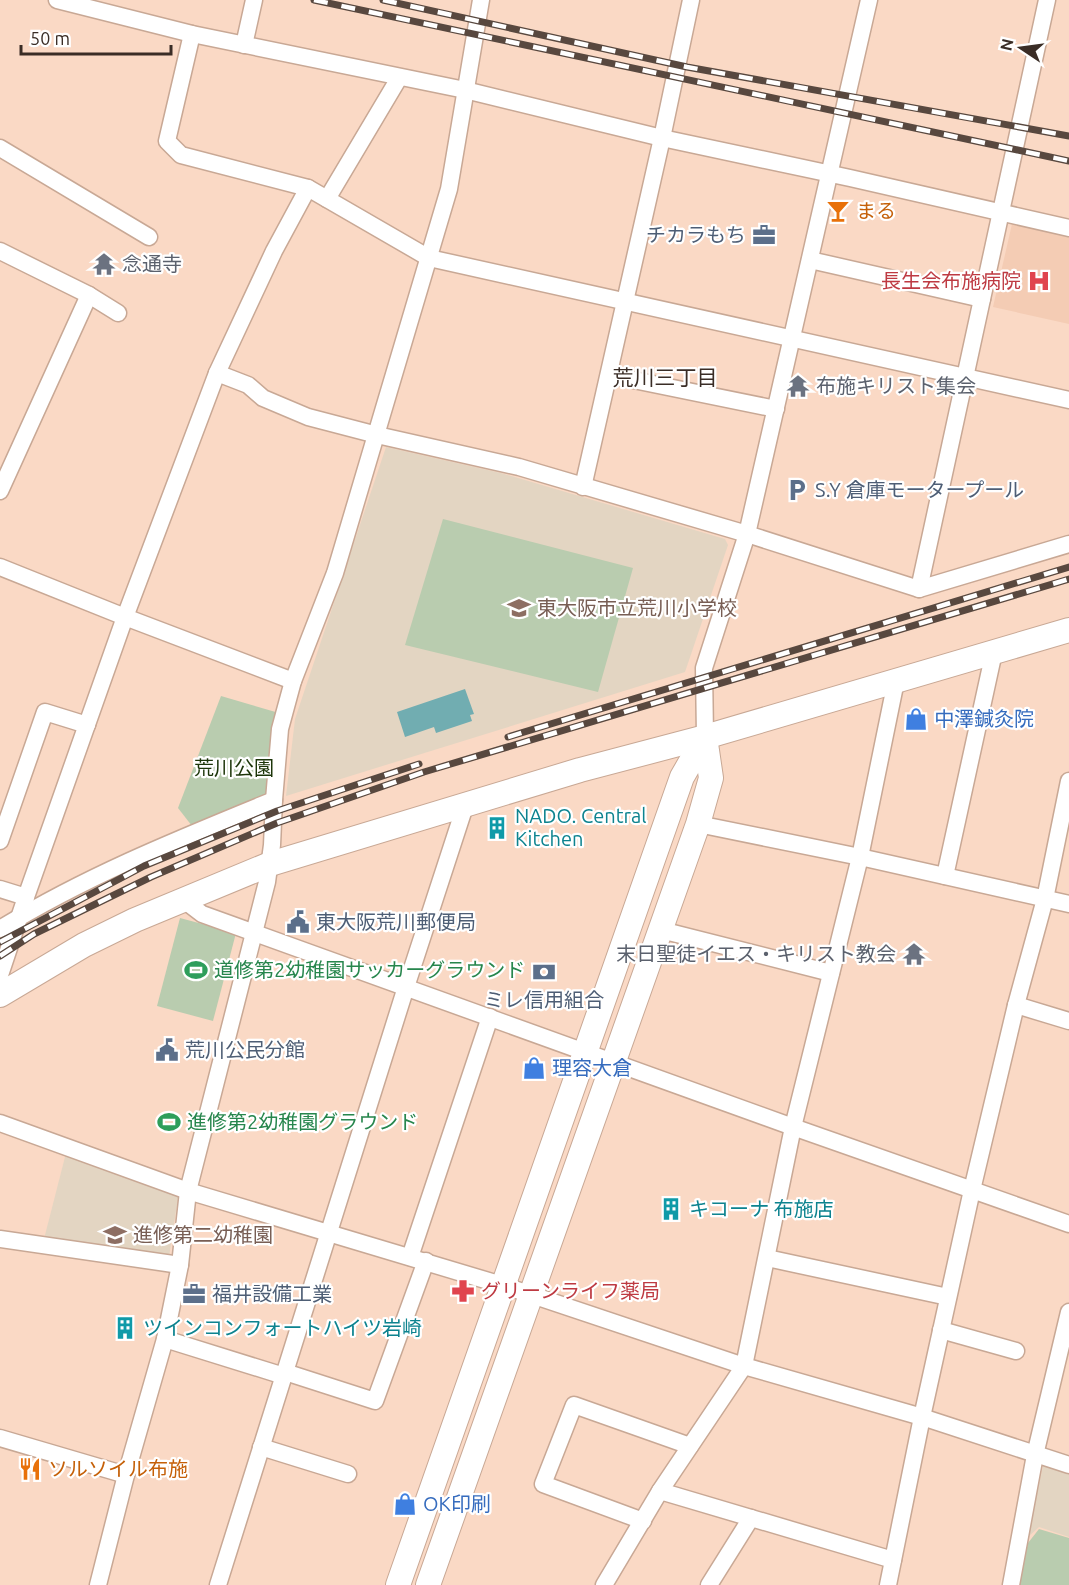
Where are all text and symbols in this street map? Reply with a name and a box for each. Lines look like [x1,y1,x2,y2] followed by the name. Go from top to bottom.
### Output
[21,18,171,56] scale bar
[991,18,1051,78] north arrow
[30,28,70,48] text: 50 m
[996,37,1016,52] text: N
[825,198,851,224] bar icon: まる
[856,199,896,222] place label: まる
[751,222,777,248] office icon: チカラもち
[646,223,746,246] place label: チカラもち
[91,251,117,277] temple icon: 念通寺
[122,252,182,275] place label: 念通寺
[1026,268,1052,294] hospital icon: 長生会布施病院
[881,269,1021,292] place label: 長生会布施病院
[613,365,718,389] district label: 荒川三丁目
[785,373,811,399] temple icon: 布施キリスト集会
[816,374,976,397] place label: 布施キリスト集会
[784,477,810,503] parking icon: S.Y 倉庫モータープール
[815,478,1024,501] place label: S.Y 倉庫モータープール
[506,595,532,621] school or university icon: 東大阪市立荒川小学校
[537,596,737,619] place label: 東大阪市立荒川小学校
[903,706,929,732] shop icon: 中澤鍼灸院
[934,707,1034,730] place label: 中澤鍼灸院
[194,756,274,779] park label: 荒川公園
[515,804,647,850] place label: NADO. Central Kitchen
[484,815,510,841] building icon: NADO. Central Kitchen
[285,909,311,935] public building icon: 東大阪荒川郵便局
[316,910,476,933] place label: 東大阪荒川郵便局
[901,941,927,967] temple icon: 末日聖徒イエス・キリスト教会
[616,942,896,965] place label: 末日聖徒イエス・キリスト教会
[183,957,209,983] sports icon: 道修第2幼稚園サッカーグラウンド
[214,958,525,981] place label: 道修第2幼稚園サッカーグラウンド
[531,959,557,985] bank icon: ミレ信用組合
[484,988,604,1011] place label: ミレ信用組合
[154,1037,180,1063] public building icon: 荒川公民分館
[185,1038,305,1061] place label: 荒川公民分館
[521,1055,547,1081] shop icon: 理容大倉
[552,1056,632,1079] place label: 理容大倉
[156,1109,182,1135] sports icon: 進修第2幼稚園グラウンド
[187,1110,418,1133] place label: 進修第2幼稚園グラウンド
[658,1196,684,1222] building icon: キコーナ 布施店
[689,1197,834,1220] place label: キコーナ 布施店
[102,1222,128,1248] school or university icon: 進修第二幼稚園
[133,1223,273,1246] place label: 進修第二幼稚園
[450,1278,476,1304] pharmacy icon: グリーンライフ薬局
[481,1279,660,1302] place label: グリーンライフ薬局
[181,1281,207,1307] office icon: 福井設備工業
[212,1282,332,1305] place label: 福井設備工業
[112,1315,138,1341] building icon: ツインコンフォートハイツ岩崎
[143,1316,422,1339] place label: ツインコンフォートハイツ岩崎
[17,1456,43,1482] restaurant icon: ソルソイル布施
[48,1457,188,1480] place label: ソルソイル布施
[392,1491,418,1517] shop icon: OK印刷
[423,1492,491,1515] place label: OK印刷

